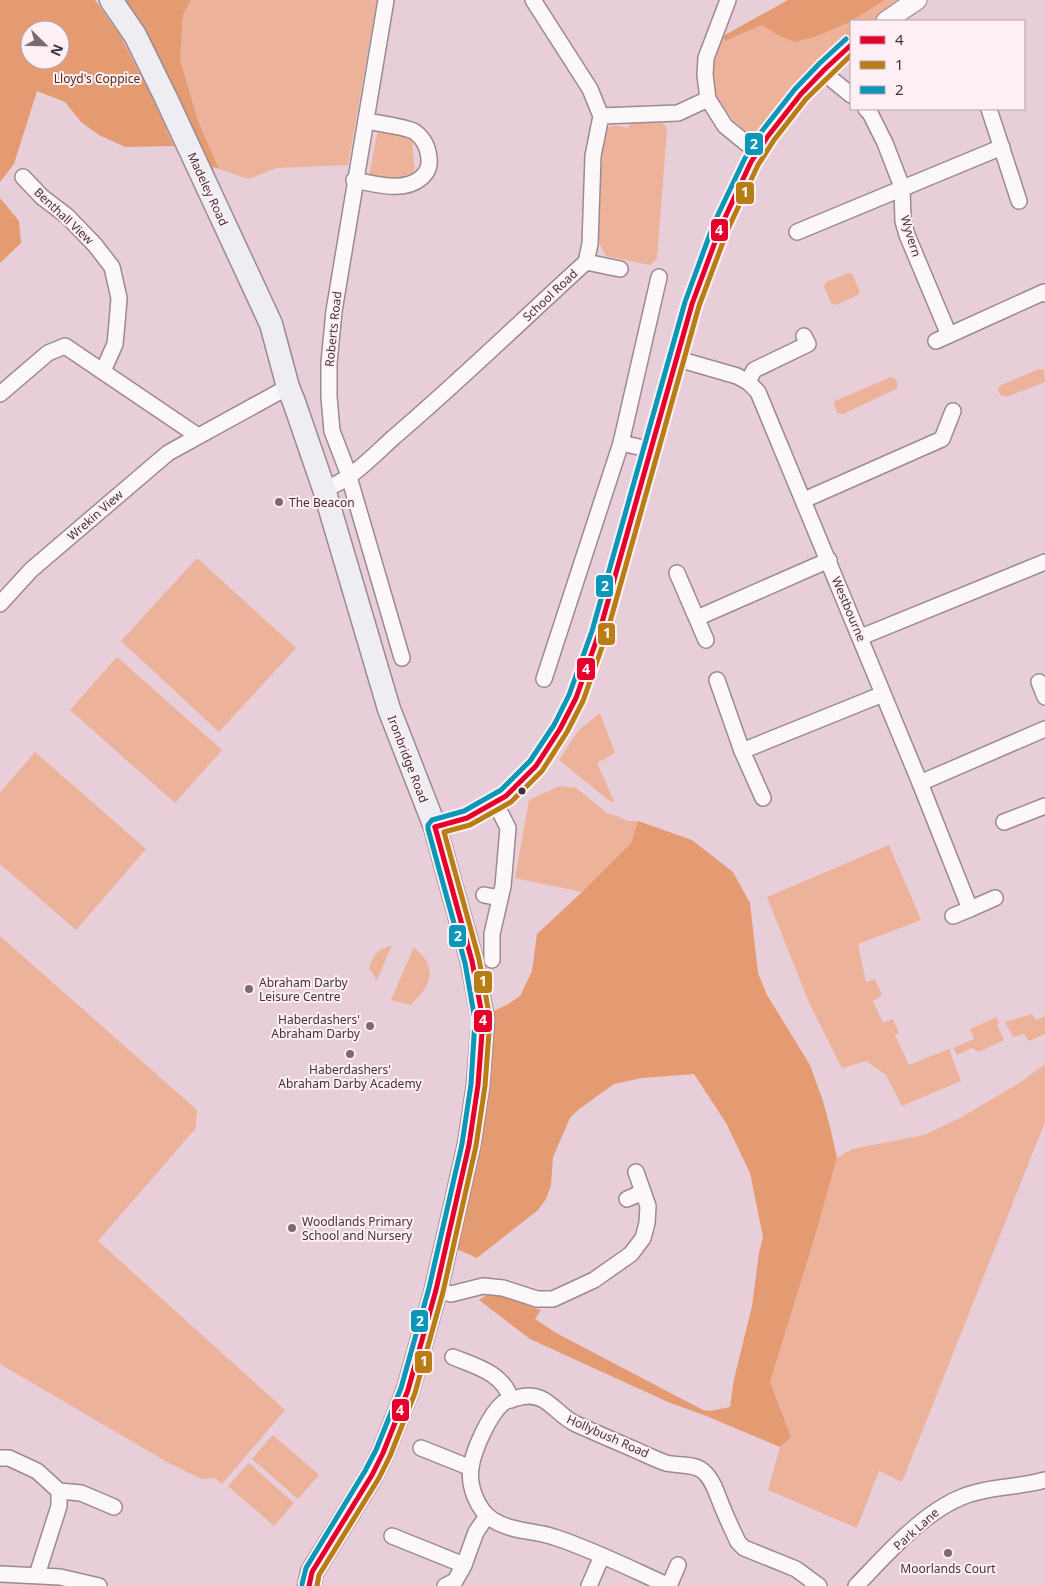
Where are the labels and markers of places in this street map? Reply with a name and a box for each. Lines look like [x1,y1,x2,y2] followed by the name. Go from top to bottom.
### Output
[289,494,355,511] place label: The Beacon
[273,496,285,508] marker: The Beacon
[517,786,527,796] unlabelled marker
[259,974,349,1005] place label: Abraham Darby Leisure Centre
[243,983,255,995] marker: Abraham Darby Leisure Centre
[271,1011,361,1042] place label: Haberdashers' Abraham Darby
[364,1020,376,1032] marker: Haberdashers' Abraham Darby
[344,1048,356,1060] marker: Haberdashers' Abraham Darby Academy
[278,1061,423,1092] place label: Haberdashers' Abraham Darby Academy
[302,1213,414,1244] place label: Woodlands Primary School and Nursery
[286,1222,298,1234] marker: Woodlands Primary School and Nursery
[942,1547,954,1559] marker: Moorlands Court
[900,1560,996,1577] place label: Moorlands Court

